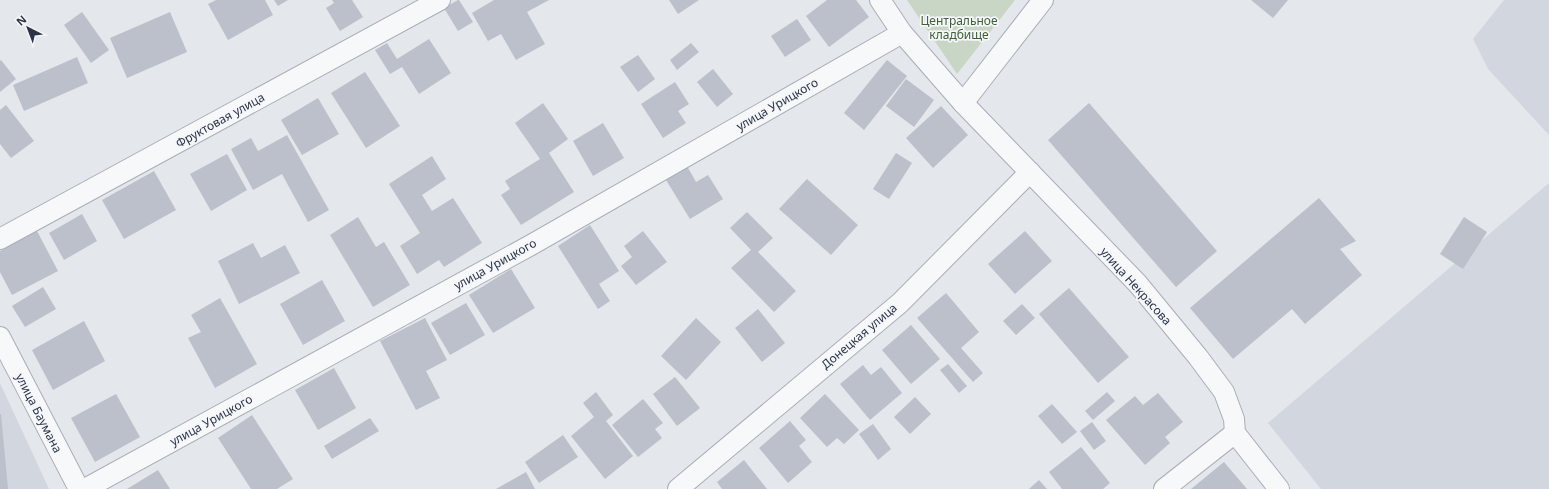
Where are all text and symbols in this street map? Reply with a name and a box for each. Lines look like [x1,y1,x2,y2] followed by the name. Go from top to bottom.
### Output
[8,8,48,48] north arrow
[13,12,29,29] text: N
[920,12,998,43] park label: Центральное кладбище
[733,74,821,134] street label: улица Урицкого
[172,88,268,152] street label: Фруктовая улица
[451,234,539,294] street label: улица Урицкого
[1096,243,1176,329] street label: улица Некрасова
[818,299,900,373] street label: Донецкая улица
[12,370,66,456] street label: улица Баумана
[167,390,255,450] street label: улица Урицкого

